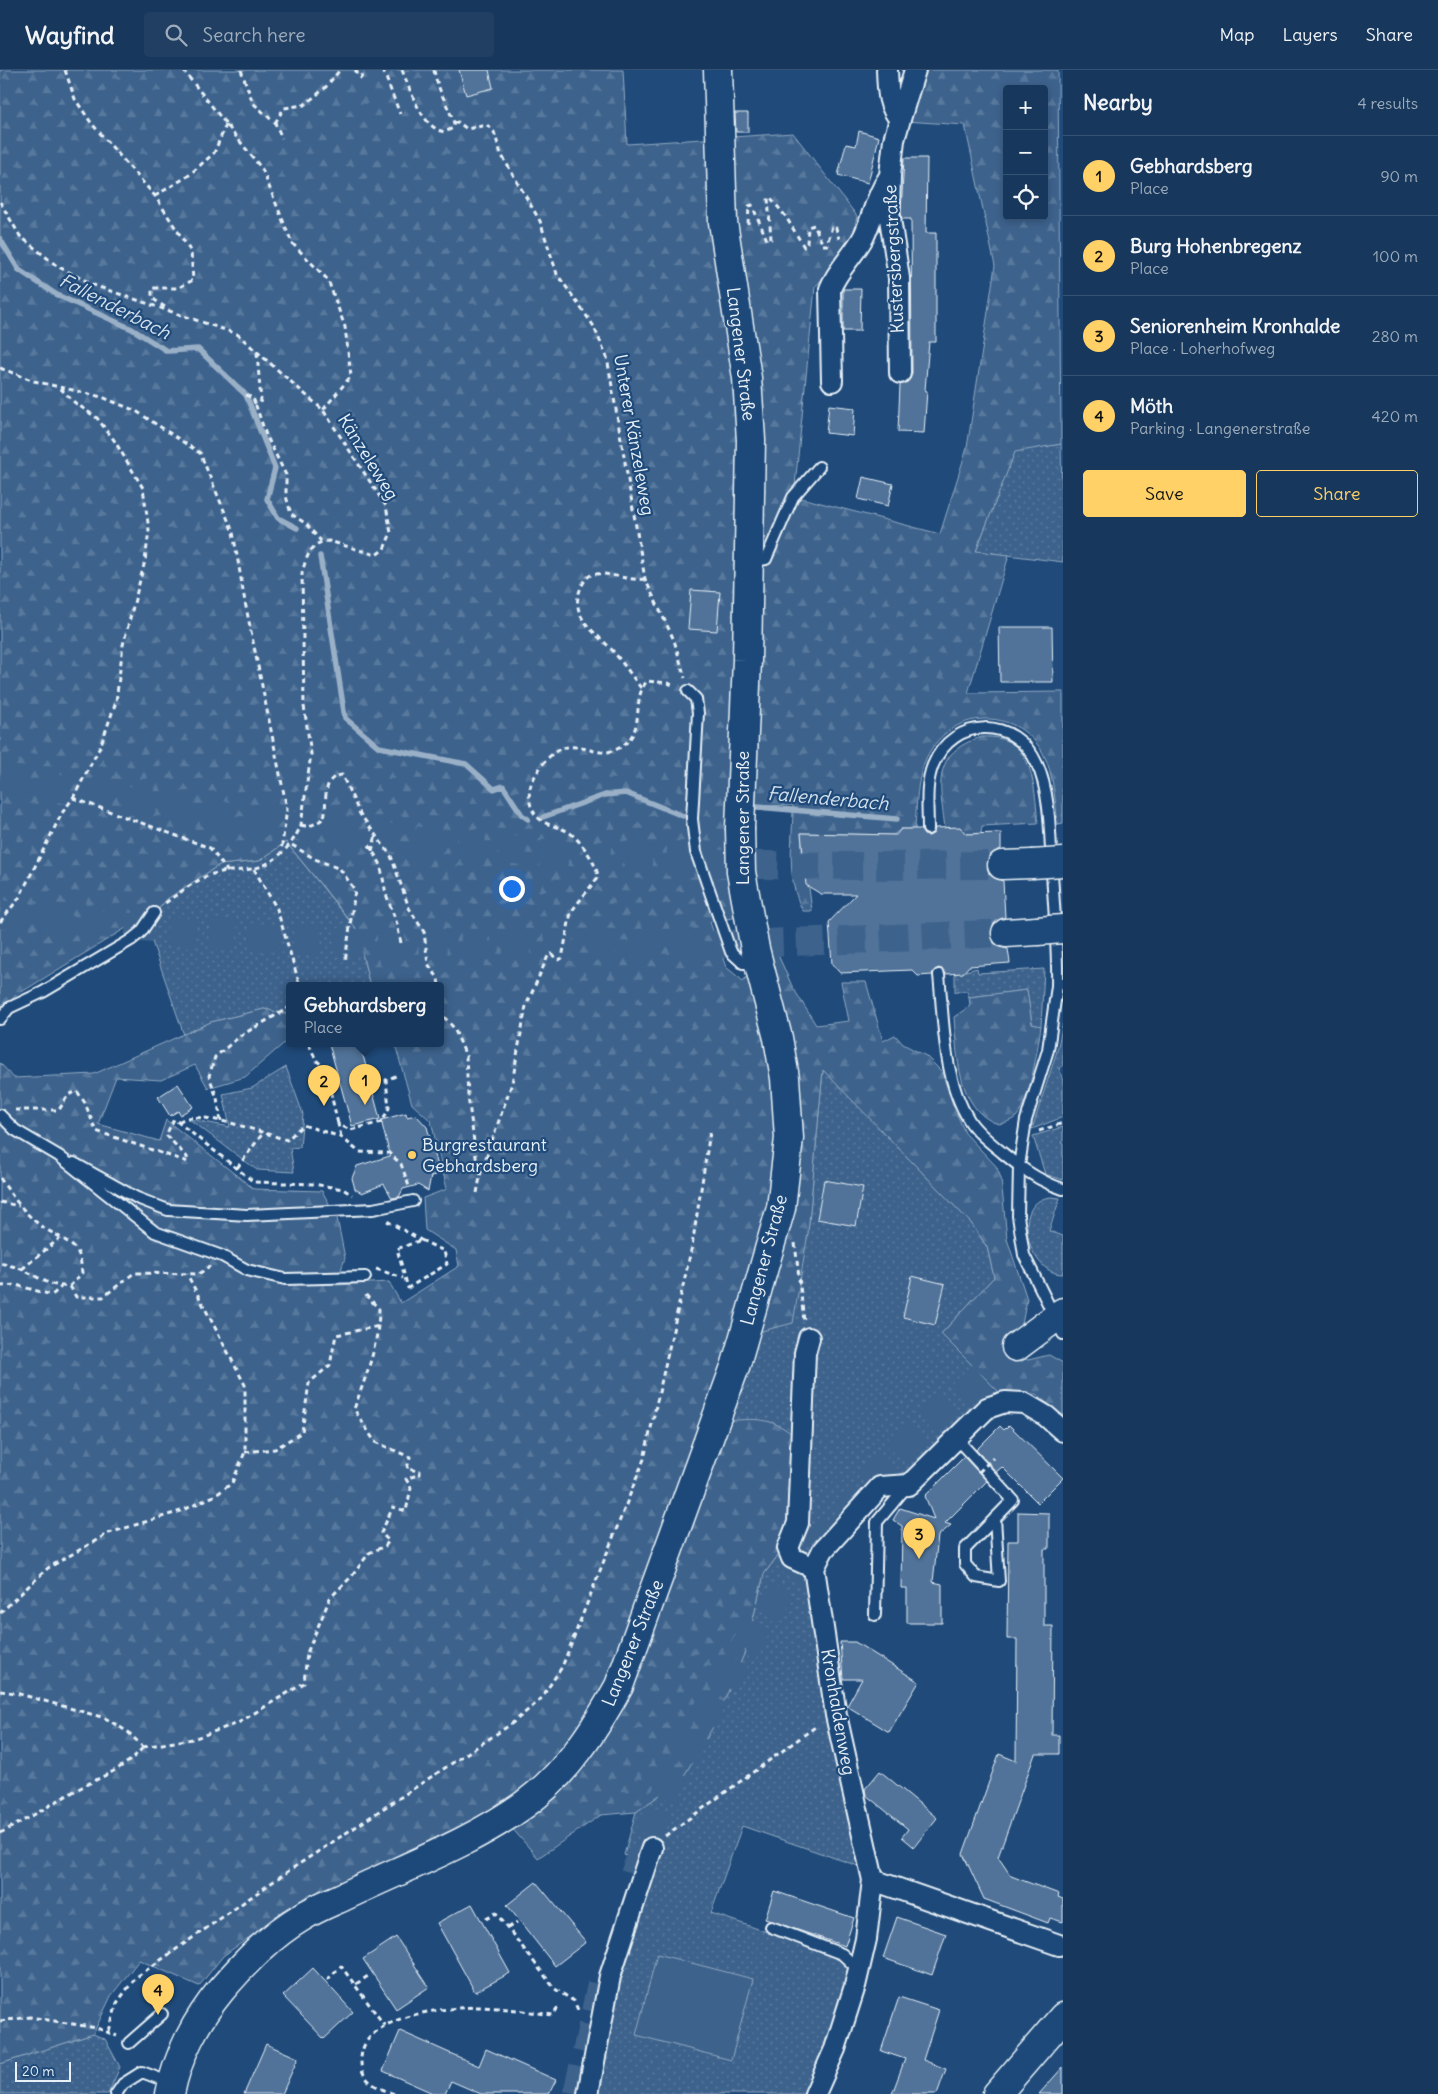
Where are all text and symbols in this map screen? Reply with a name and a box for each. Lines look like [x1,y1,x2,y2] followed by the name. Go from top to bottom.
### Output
[144,12,494,57] search box
[25,20,114,50] text: Wayfind
[162,21,190,49] icon: search
[202,23,306,47] text: Search here
[1219,23,1254,46] text: Map
[1282,23,1338,46] text: Layers
[1366,23,1413,46] text: Share
[1003,85,1048,220] map controls
[1003,85,1048,130] button: +
[1083,89,1153,116] text: Nearby
[1357,93,1418,113] text: 4 results
[1003,130,1048,175] button: −
[1130,154,1253,178] text: Gebhardsberg
[1096,166,1102,186] text: 1
[1380,166,1418,186] text: 90 m
[1003,175,1048,220] button: locate
[1130,178,1169,198] text: Place
[878,184,909,334] street label: Kustersbergstraße
[1130,234,1302,258] text: Burg Hohenbregenz
[1095,246,1103,266] text: 2
[1373,246,1418,266] text: 100 m
[1130,258,1169,278] text: Place
[55,268,175,345] water label: Fallenderbach
[722,286,761,422] street label: Langener Straße
[1130,314,1340,338] text: Seniorenheim Kronhalde
[1094,326,1104,346] text: 3
[1372,326,1418,346] text: 280 m
[1130,338,1275,358] text: Place · Loherhofweg
[609,352,660,517] street label: Unterer Känzeleweg
[1130,394,1173,418] text: Möth
[1094,406,1104,426] text: 4
[1372,406,1418,426] text: 420 m
[333,409,404,504] street label: Känzeleweg
[1130,418,1310,438] text: Parking · Langenerstraße
[1083,470,1246,517] button: Save
[1256,470,1418,517] button: Share
[731,751,754,885] street label: Langener Straße
[766,781,891,815] water label: Fallenderbach
[499,876,525,902] your location
[286,982,444,1047] popup
[304,993,426,1017] text: Gebhardsberg
[304,1017,343,1037] text: Place
[349,1064,381,1105] pin: 1
[308,1065,340,1106] pin: 2
[422,1133,547,1177] place label: Burgrestaurant Gebhardsberg
[406,1149,418,1161] marker: Burgrestaurant Gebhardsberg
[735,1192,792,1328] street label: Langener Straße
[903,1518,935,1559] pin: 3
[597,1576,668,1710] street label: Langener Straße
[816,1647,861,1777] street label: Kronhaldenweg
[142,1974,174,2015] pin: 4
[15,2059,71,2082] scale bar
[22,2062,55,2080] text: 20 m

